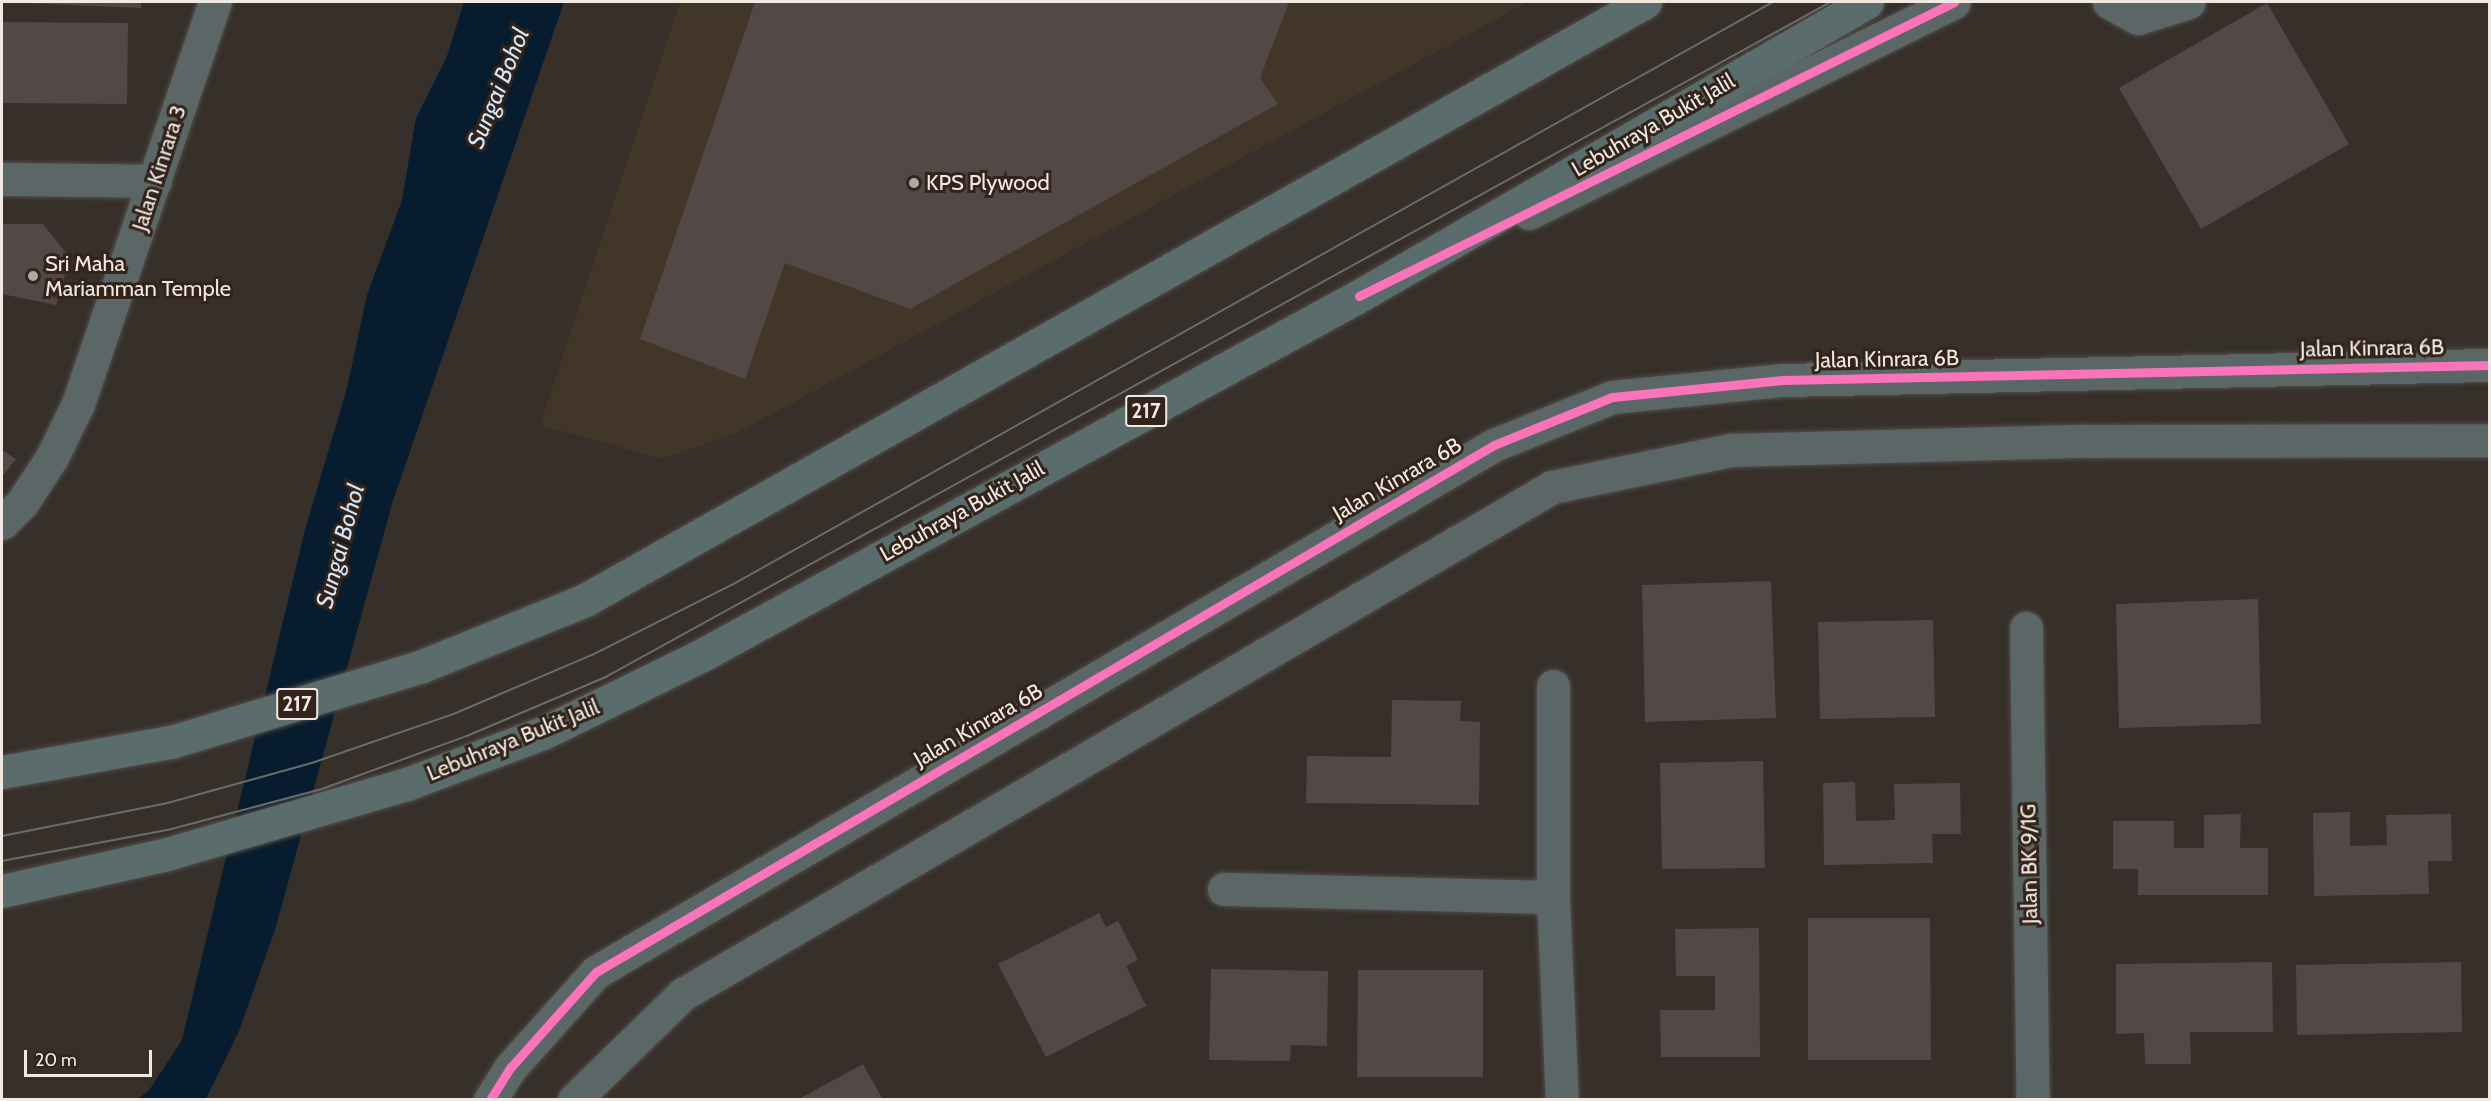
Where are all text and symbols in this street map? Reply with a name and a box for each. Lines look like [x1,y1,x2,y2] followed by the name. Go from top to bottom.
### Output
[461,24,535,152] water label: Sungai Bohol
[1567,68,1739,182] street label: Lebuhraya Bukit Jalil
[126,102,192,234] street label: Jalan Kinrara 3
[926,170,1050,196] place label: KPS Plywood
[907,176,921,190] marker: KPS Plywood
[45,250,231,302] place label: Sri Maha Mariamman Temple
[26,269,40,283] marker: Sri Maha Mariamman Temple
[2300,334,2444,362] street label: Jalan Kinrara 6B
[1815,345,1959,373] street label: Jalan Kinrara 6B
[1125,393,1167,429] road number: 217
[1328,432,1466,526] street label: Jalan Kinrara 6B
[875,455,1049,567] street label: Lebuhraya Bukit Jalil
[310,481,370,611] water label: Sungai Bohol
[909,678,1047,772] street label: Jalan Kinrara 6B
[276,686,318,722] road number: 217
[423,693,603,787] street label: Lebuhraya Bukit Jalil
[2015,804,2043,924] street label: Jalan BK 9/1G
[27,1038,154,1076] scale bar
[35,1049,77,1071] text: 20 m

